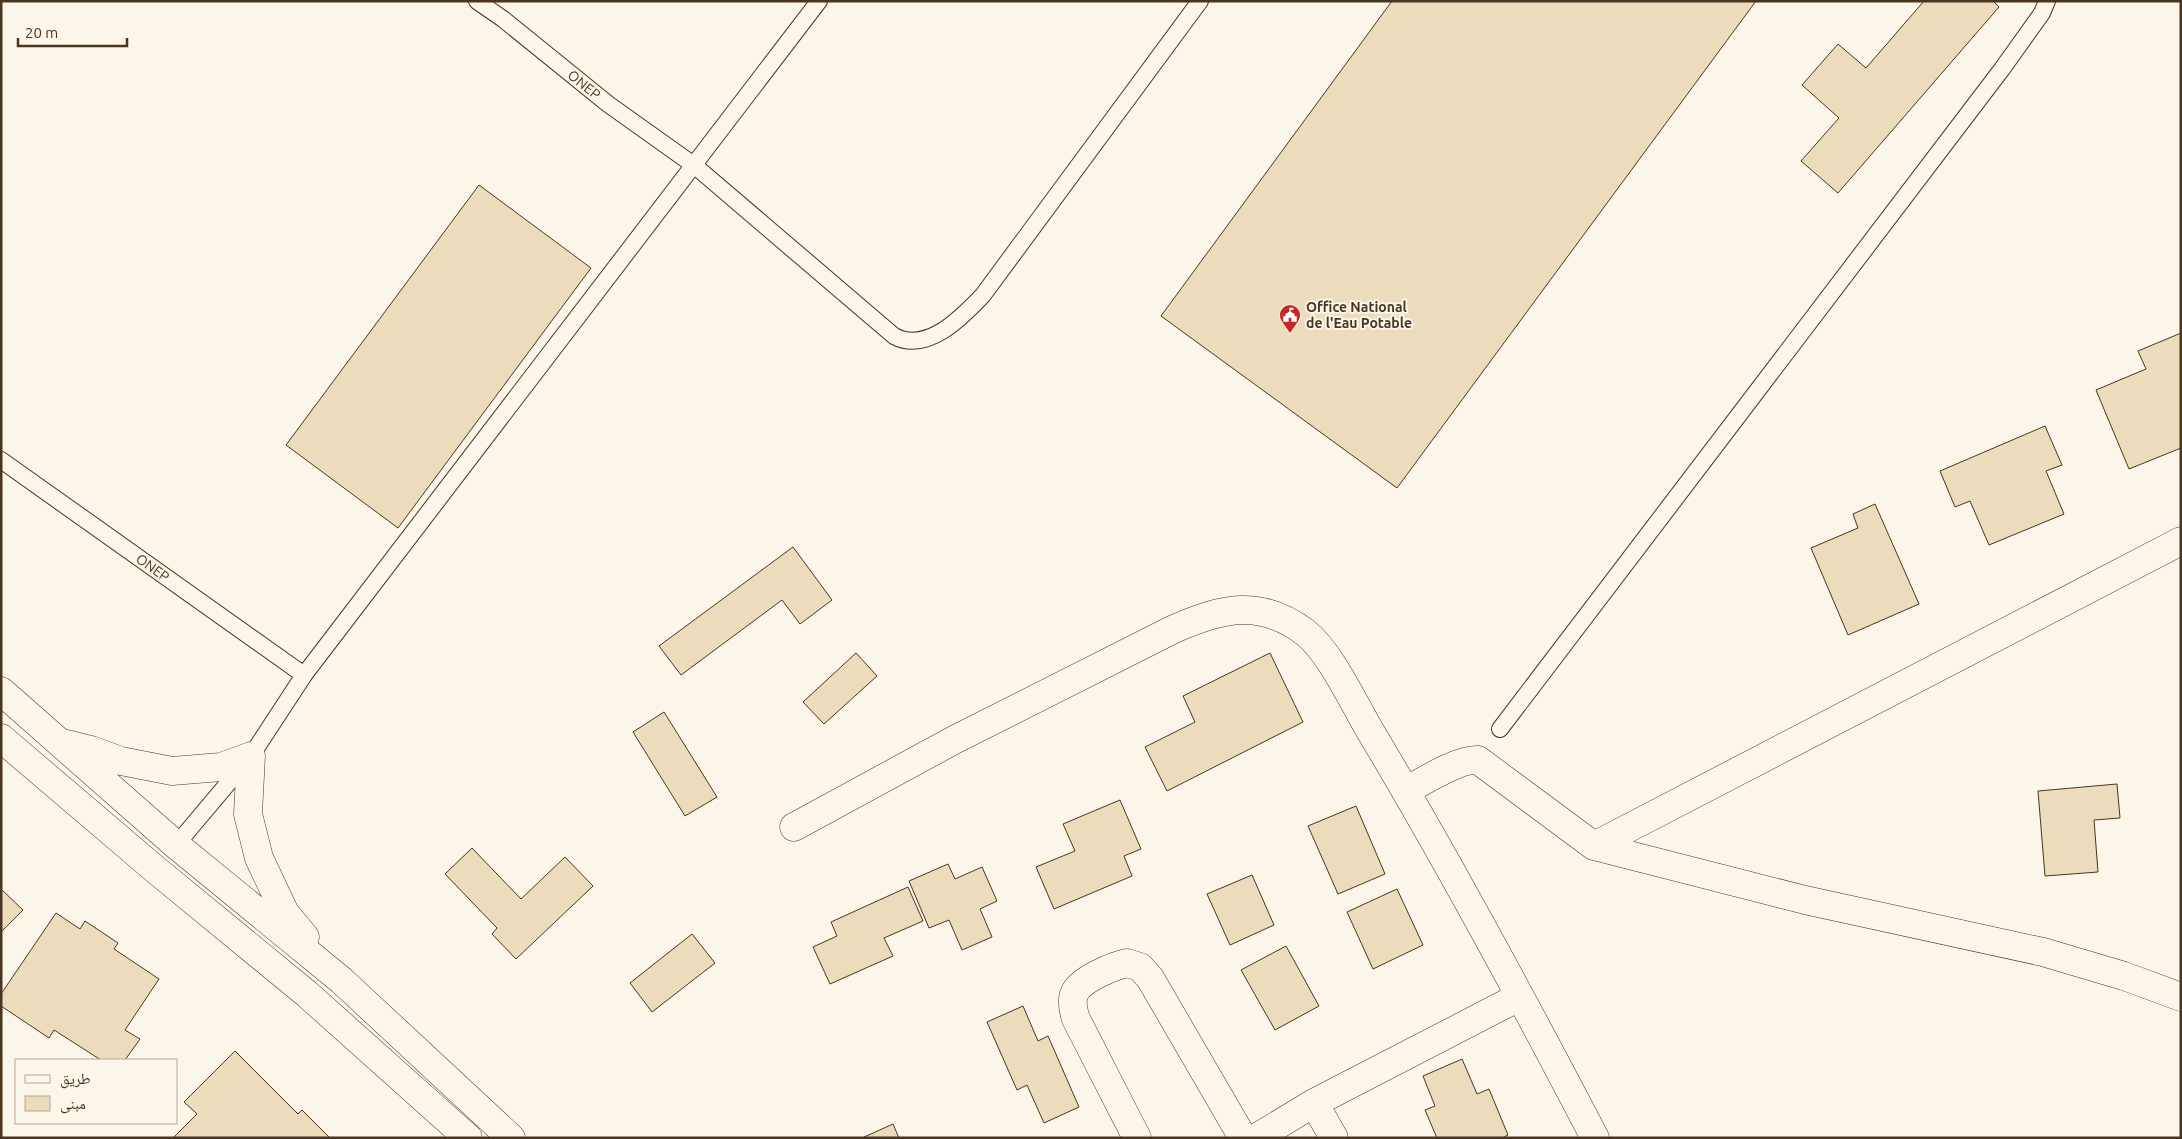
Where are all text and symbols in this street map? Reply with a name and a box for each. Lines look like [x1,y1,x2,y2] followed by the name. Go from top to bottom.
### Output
[18,15,126,47] scale bar
[25,24,58,41] text: 20 m
[565,67,604,103] street label: ONEP
[1306,299,1412,331] place label: Office National de l'Eau Potable
[1278,303,1302,334] public building icon: Office National de l'Eau Potable
[133,550,172,585] street label: ONEP
[15,1059,178,1124] legend
[60,1070,91,1089] text: طريق
[60,1095,86,1114] text: مبنى

